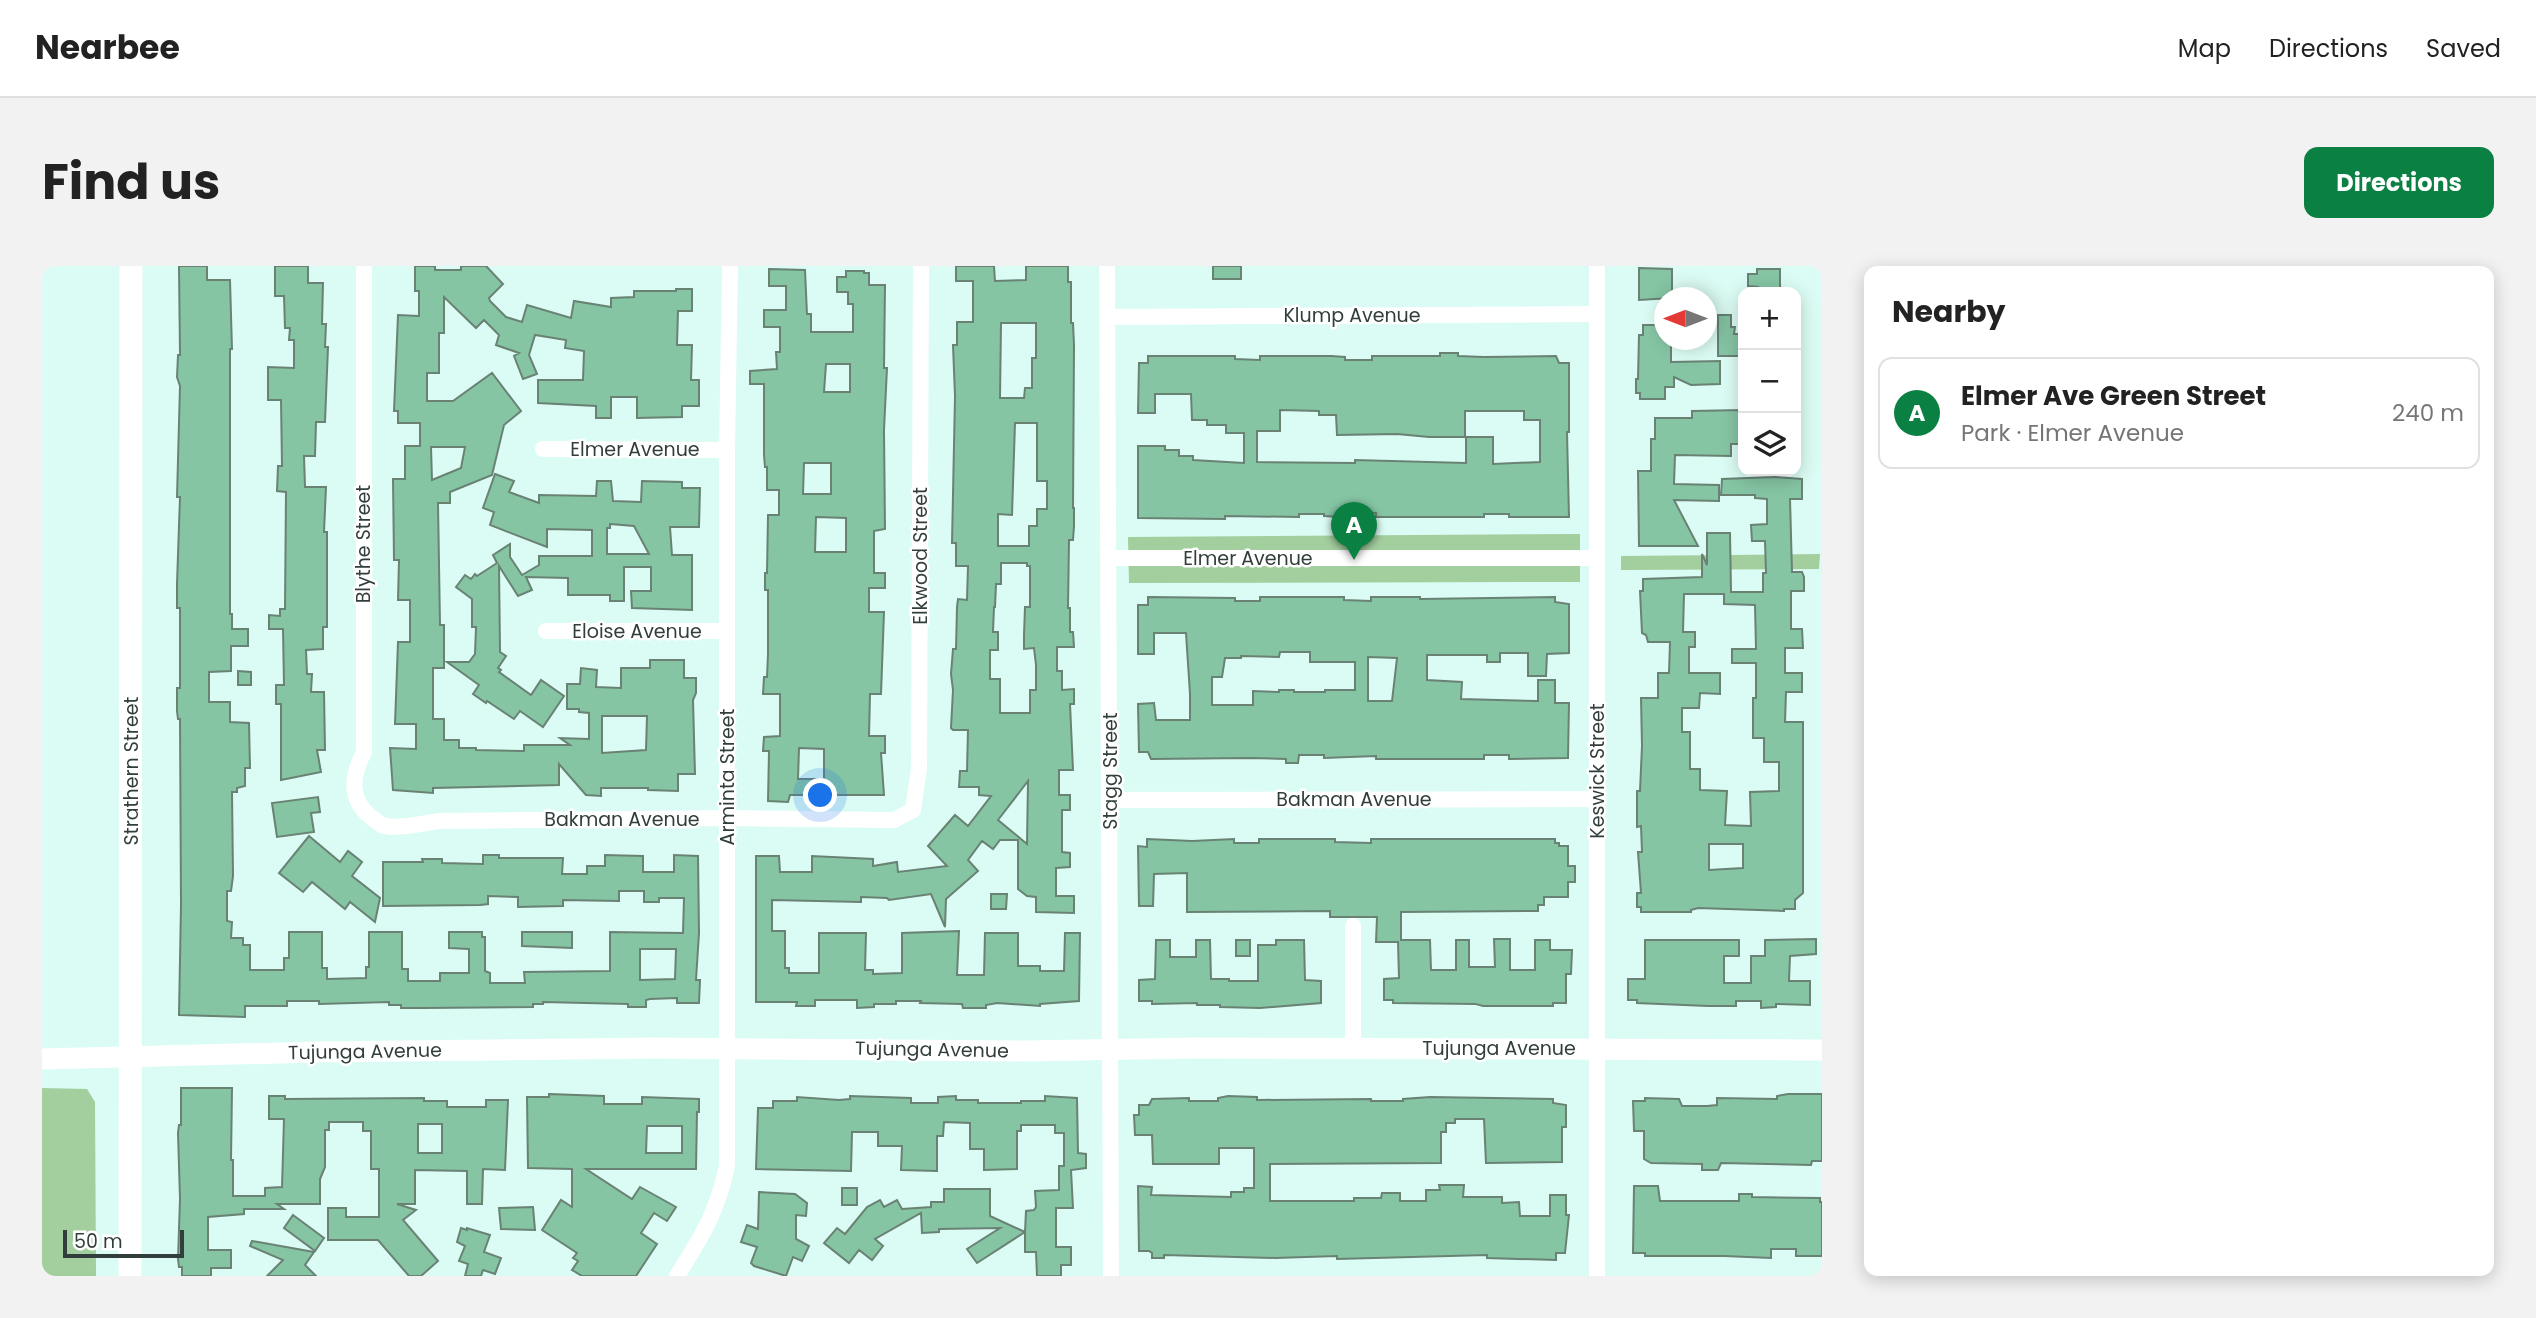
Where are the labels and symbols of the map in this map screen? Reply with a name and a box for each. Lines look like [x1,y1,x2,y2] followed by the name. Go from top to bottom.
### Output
[1654,287,1717,350] north arrow
[1283,302,1421,329] street label: Klump Avenue
[570,436,700,463] street label: Elmer Avenue
[350,485,377,603] street label: Blythe Street
[907,487,934,625] street label: Elkwood Street
[1331,502,1377,560] pin: A
[1183,545,1313,572] street label: Elmer Avenue
[572,618,702,645] street label: Eloise Avenue
[118,697,145,845] street label: Strathern Street
[1584,703,1611,839] street label: Keswick Street
[714,709,741,845] street label: Arminta Street
[1097,712,1124,830] street label: Stagg Street
[803,778,837,812] your location
[1276,786,1432,813] street label: Bakman Avenue
[544,806,700,833] street label: Bakman Avenue
[855,1035,1009,1064] street label: Tujunga Avenue
[1422,1035,1576,1062] street label: Tujunga Avenue
[288,1037,442,1066] street label: Tujunga Avenue
[63,1227,184,1259] scale bar

